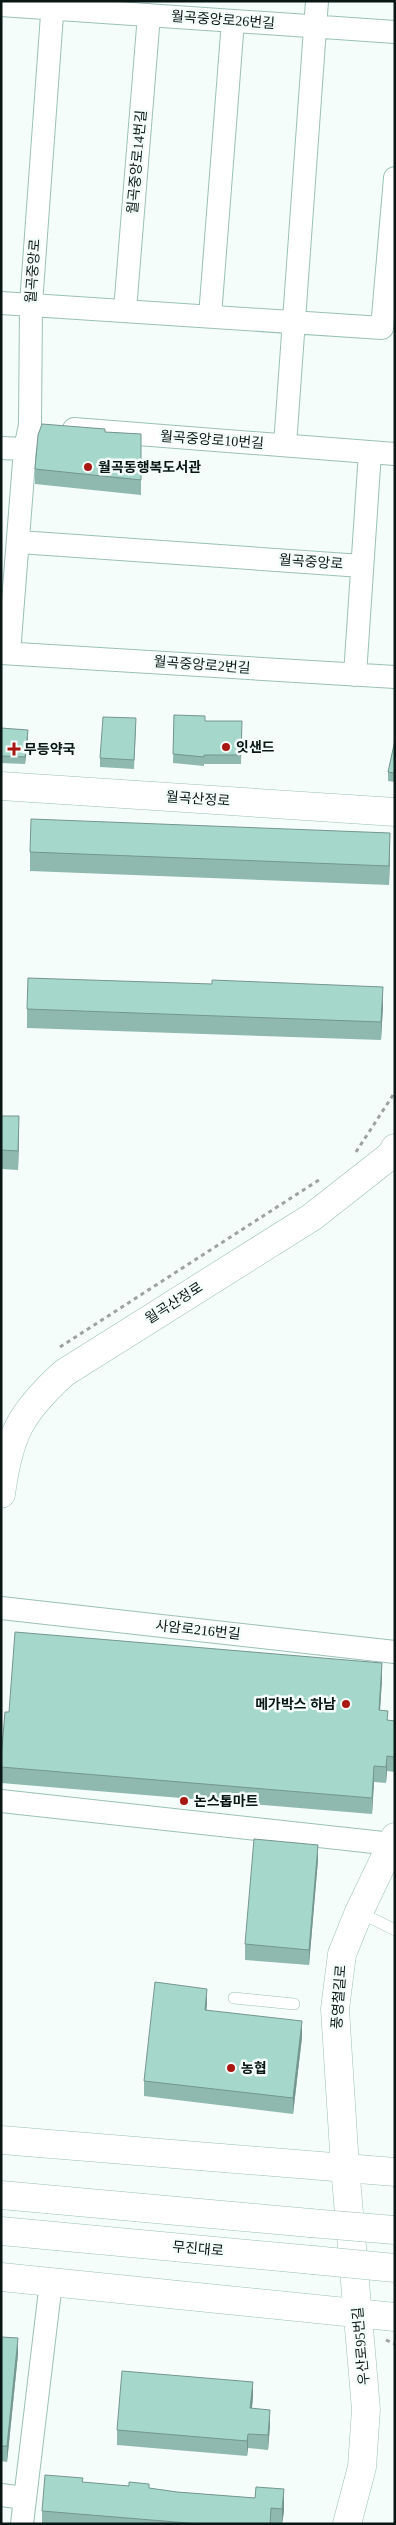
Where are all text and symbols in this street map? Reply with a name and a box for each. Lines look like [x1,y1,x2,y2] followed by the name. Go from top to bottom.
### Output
[171,9,275,31] street label: 월곡중앙로26번길
[125,109,149,215] street label: 월곡중앙로14번길
[23,238,43,304] street label: 월곡중앙로
[160,429,264,451] street label: 월곡중앙로10번길
[98,460,201,475] place label: 월곡동행복도서관
[82,461,94,473] marker: 월곡동행복도서관
[278,552,344,572] street label: 월곡중앙로
[153,654,251,676] street label: 월곡중앙로2번길
[236,740,275,755] place label: 잇샌드
[220,741,232,753] marker: 잇샌드
[24,742,76,757] place label: 무등약국
[8,743,20,755] marker: 무등약국
[165,789,231,809] street label: 월곡산정로
[143,1280,205,1326] street label: 월곡산정로
[155,1618,241,1642] street label: 사암로216번길
[255,1697,336,1712] place label: 메가박스 하남
[340,1698,352,1710] marker: 메가박스 하남
[194,1794,259,1809] place label: 논스톱마트
[178,1795,190,1807] marker: 논스톱마트
[329,1964,349,2030] street label: 풍영철길로
[241,2061,267,2076] place label: 농협
[225,2062,237,2074] marker: 농협
[172,2239,224,2259] street label: 무진대로
[350,2306,372,2386] street label: 우산로95번길

